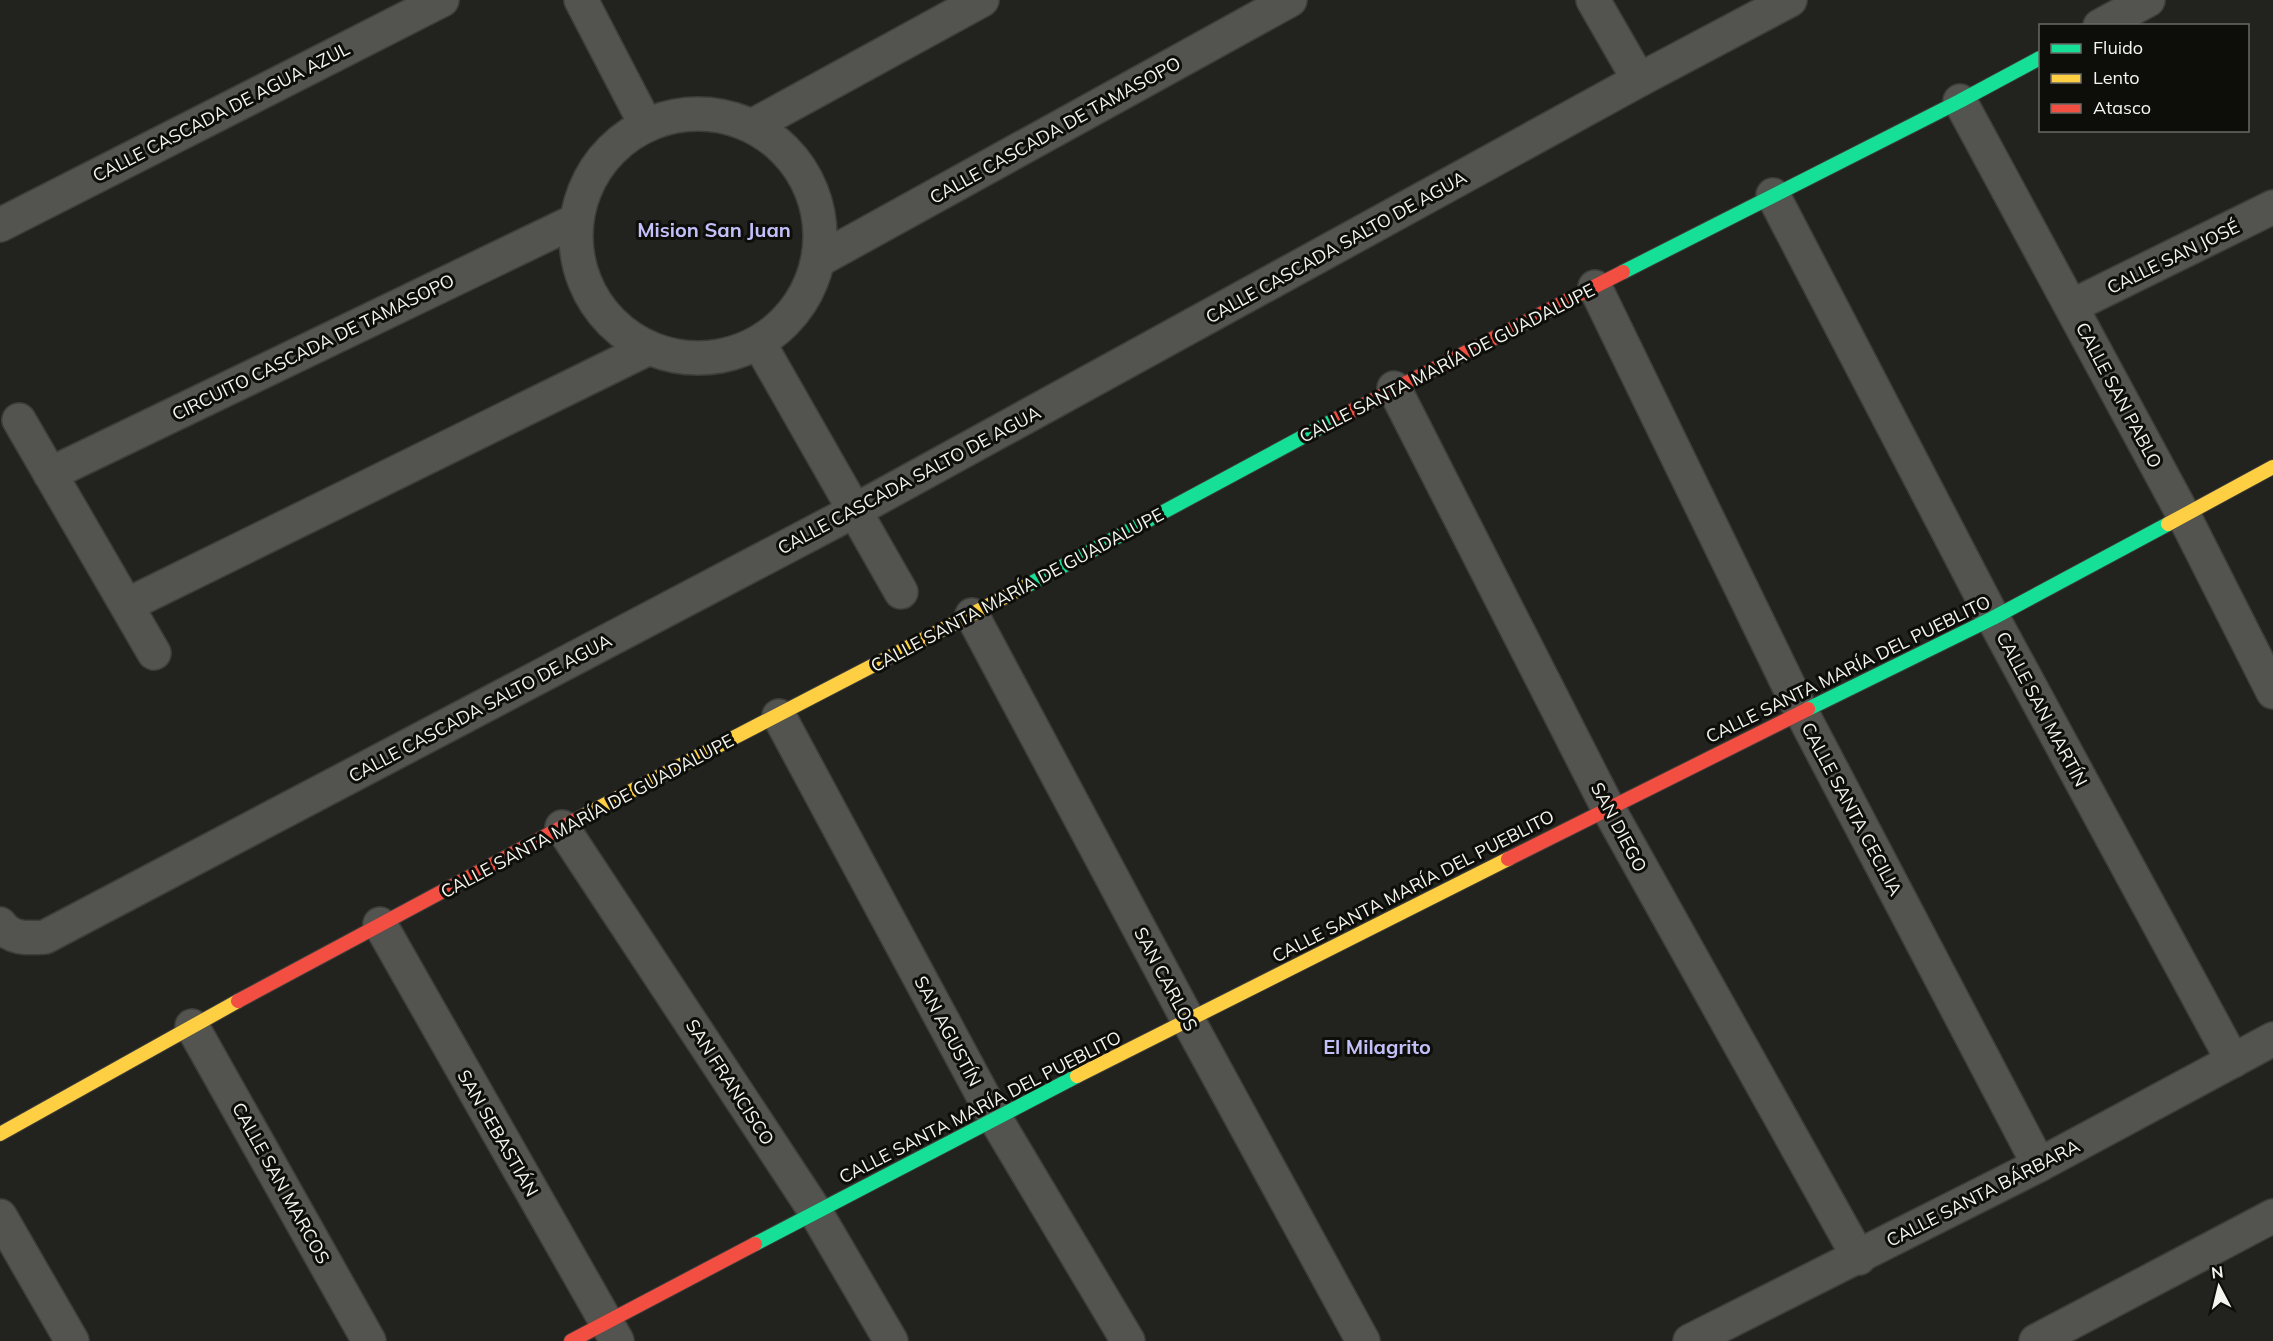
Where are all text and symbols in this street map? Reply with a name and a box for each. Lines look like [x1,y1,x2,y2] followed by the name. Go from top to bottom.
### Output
[2039,24,2249,132] legend
[2093,36,2143,59] text: Fluido
[89,37,354,187] street label: CALLE CASCADA DE AGUA AZUL
[925,51,1185,209] street label: CALLE CASCADA DE TAMASOPO
[2093,66,2140,89] text: Lento
[2093,96,2151,119] text: Atasco
[1202,166,1470,328] street label: CALLE CASCADA SALTO DE AGUA
[2103,215,2243,299] street label: CALLE SAN JOSÉ
[637,217,791,242] district label: Mision San Juan
[168,268,458,426] street label: CIRCUITO CASCADA DE TAMASOPO
[1295,278,1599,448] street label: CALLE SANTA MARÍA DE GUADALUPE
[2071,318,2167,472] street label: CALLE SAN PABLO
[774,401,1044,559] street label: CALLE CASCADA SALTO DE AGUA
[867,503,1167,677] street label: CALLE SANTA MARÍA DE GUADALUPE
[1702,590,1994,748] street label: CALLE SANTA MARÍA DEL PUEBLITO
[1991,627,2093,791] street label: CALLE SAN MARTÍN
[345,629,615,787] street label: CALLE CASCADA SALTO DE AGUA
[1797,718,1907,900] street label: CALLE SANTA CECILIA
[437,729,737,903] street label: CALLE SANTA MARÍA DE GUADALUPE
[1586,778,1652,876] street label: SAN DIEGO
[1268,805,1558,967] street label: CALLE SANTA MARÍA DEL PUEBLITO
[1129,923,1203,1035] street label: SAN CARLOS
[909,972,987,1090] street label: SAN AGUSTÍN
[681,1015,779,1149] street label: SAN FRANCISCO
[835,1026,1125,1188] street label: CALLE SANTA MARÍA DEL PUEBLITO
[1323,1034,1431,1059] district label: El Milagrito
[452,1065,544,1201] street label: SAN SEBASTIÁN
[227,1098,335,1268] street label: CALLE SAN MARCOS
[1882,1134,2084,1252] street label: CALLE SANTA BÁRBARA
[2189,1257,2249,1317] north arrow
[2210,1261,2224,1283] text: N

